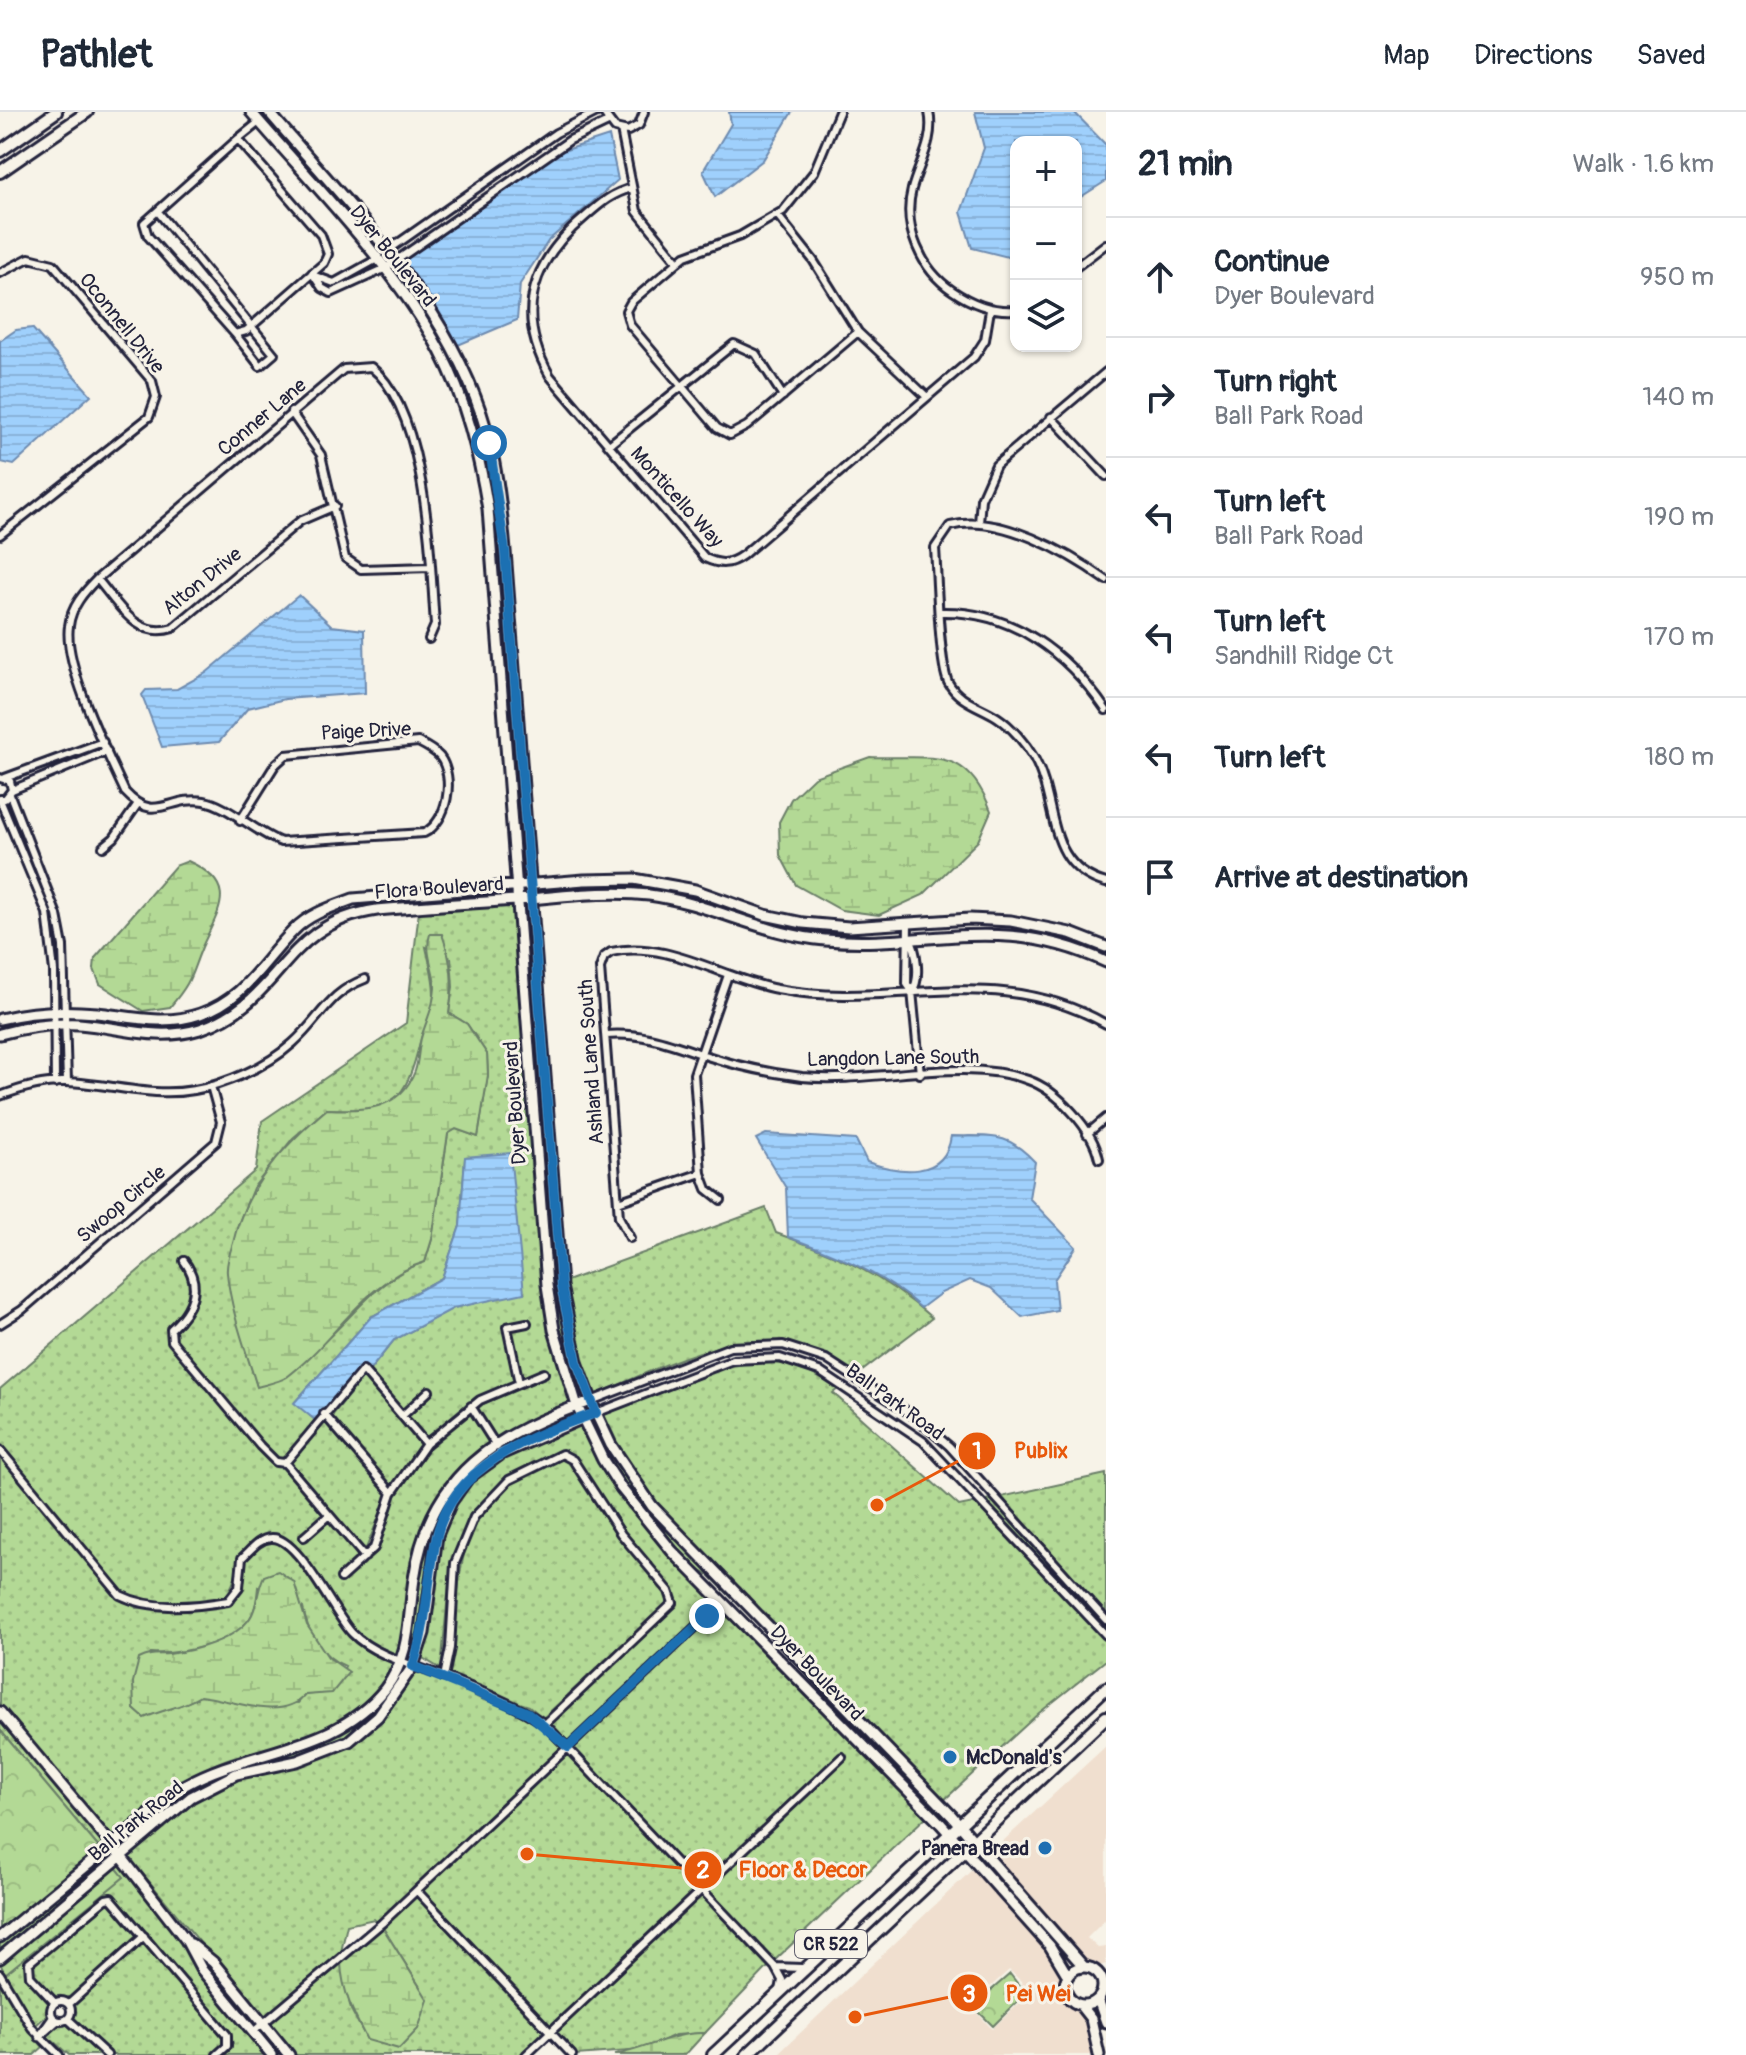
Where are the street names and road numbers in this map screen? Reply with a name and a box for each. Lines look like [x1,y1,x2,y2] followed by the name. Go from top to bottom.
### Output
[344,200,442,312] street label: Dyer Boulevard
[74,268,170,379] street label: Oconnell Drive
[213,373,312,461] street label: Conner Lane
[625,441,729,553] street label: Monticello Way
[157,541,247,621] street label: Alton Drive
[320,716,412,746] street label: Paige Drive
[373,871,505,905] street label: Flora Boulevard
[573,979,609,1145] street label: Ashland Lane South
[498,1040,532,1166] street label: Dyer Boulevard
[807,1044,979,1072] street label: Langdon Lane South
[71,1159,171,1248] street label: Swoop Circle
[841,1358,949,1446] street label: Ball Park Road
[765,1620,869,1726] street label: Dyer Boulevard
[83,1775,189,1867] street label: Ball Park Road
[795,1930,867,1958] road number: CR 522

